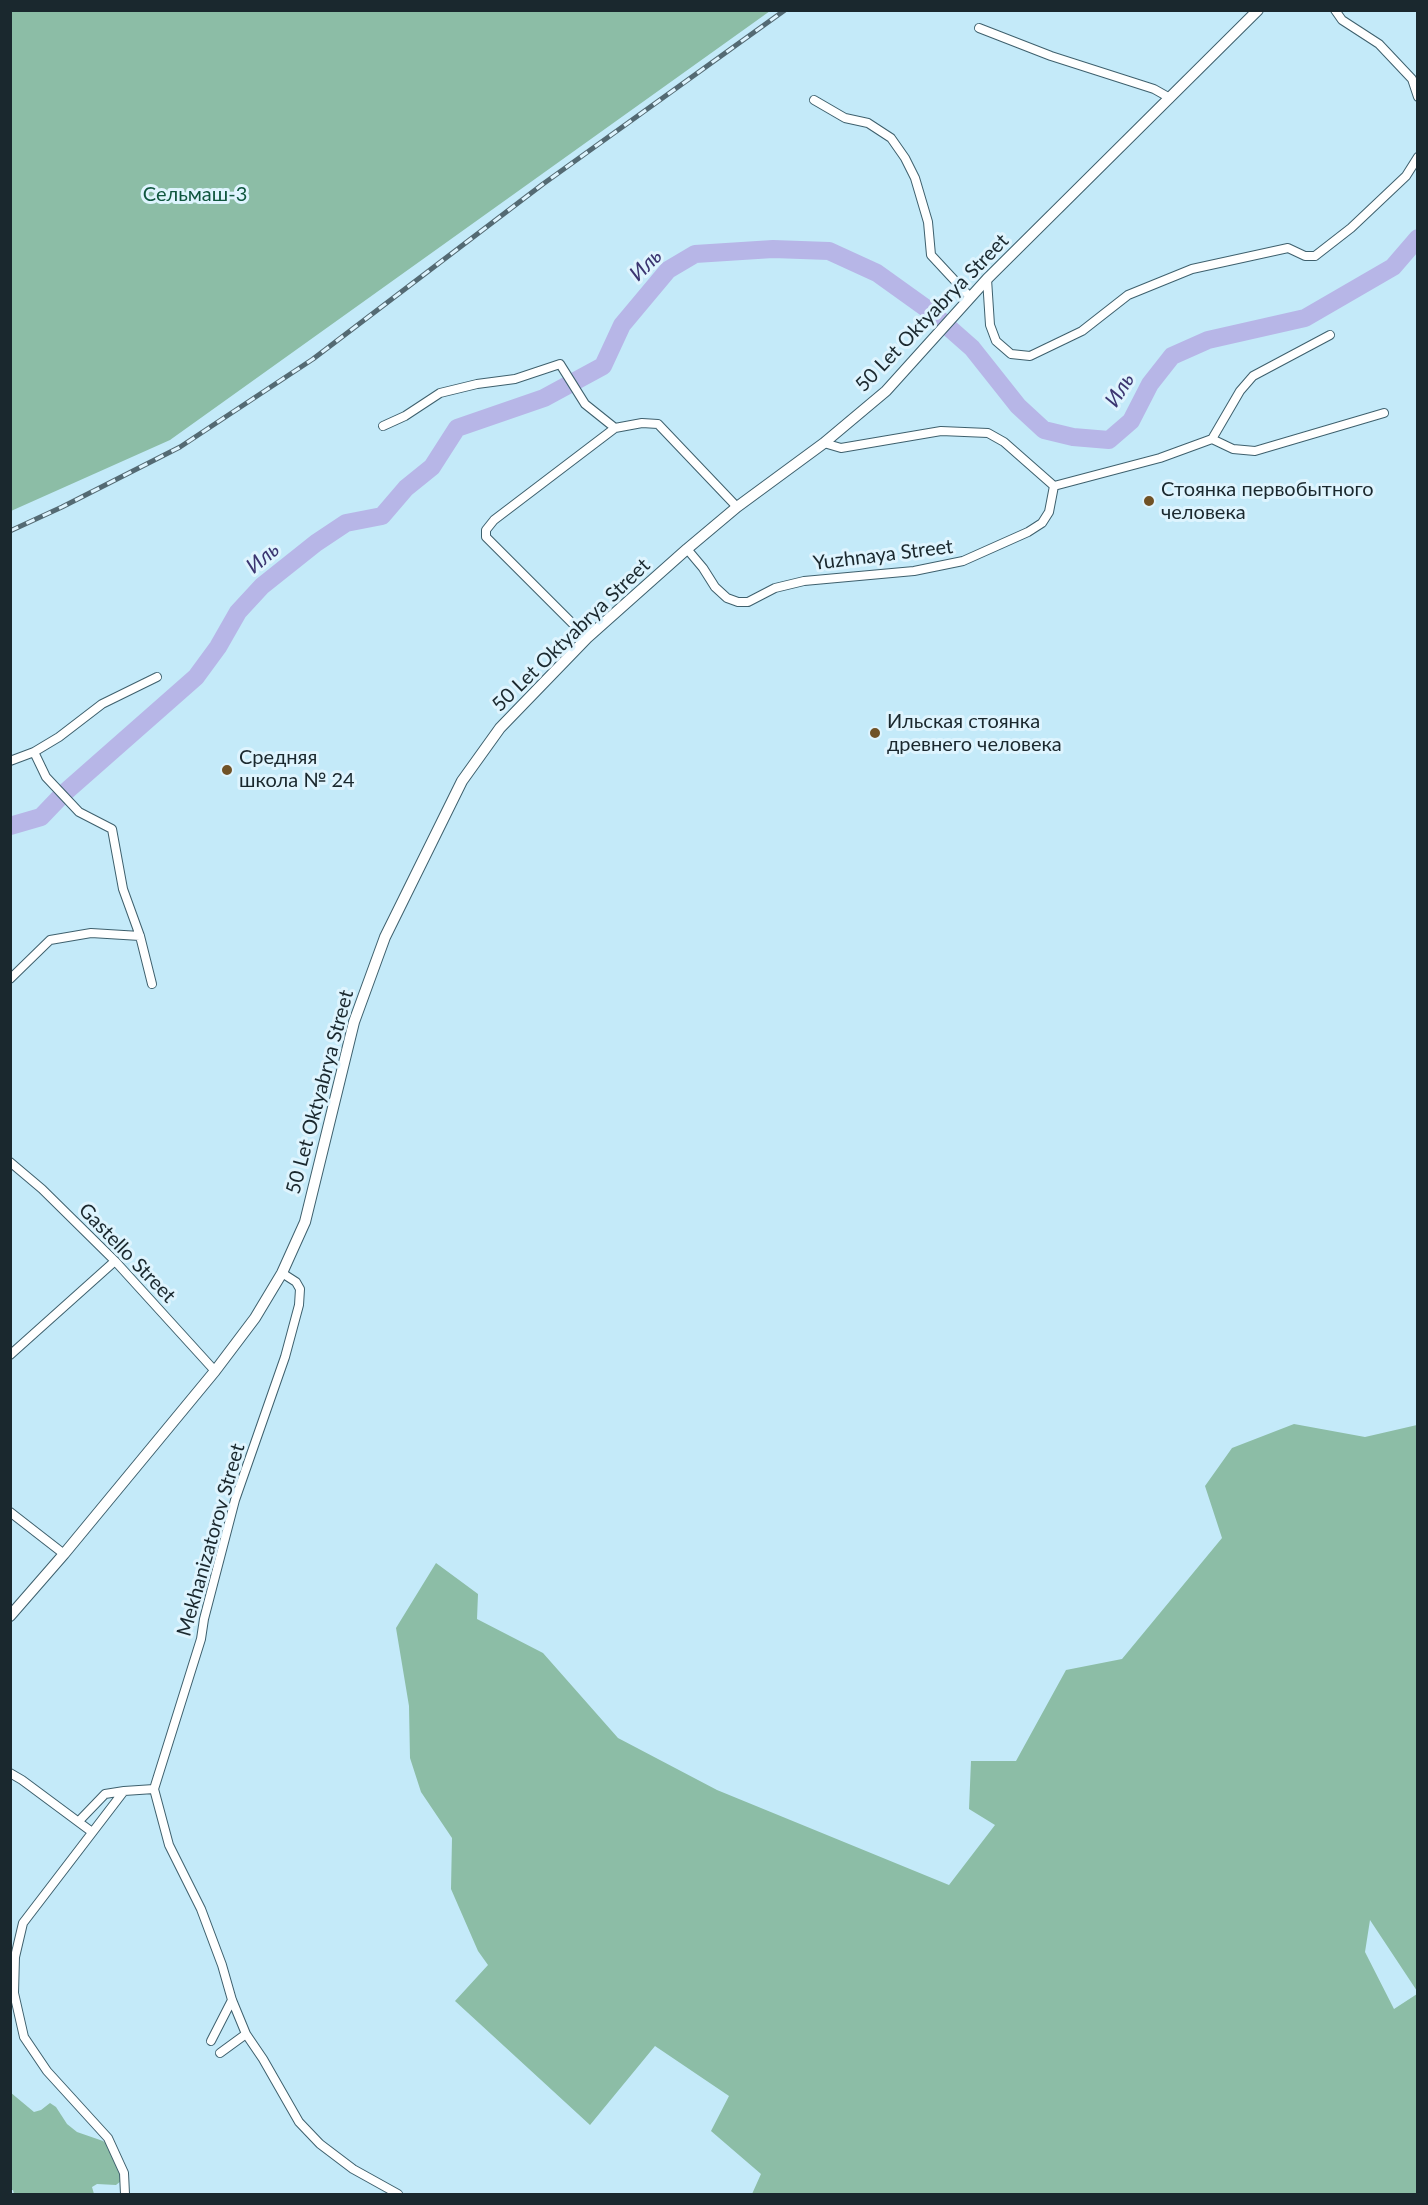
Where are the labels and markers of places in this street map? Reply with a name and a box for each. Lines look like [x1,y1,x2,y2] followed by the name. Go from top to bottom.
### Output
[1161,478,1374,525] place label: Стоянка первобытного человека
[1142,494,1156,508] marker: Стоянка первобытного человека
[887,710,1062,757] place label: Ильская стоянка древнего человека
[868,726,882,740] marker: Ильская стоянка древнего человека
[239,746,355,793] place label: Средняя школа № 24
[220,763,234,777] marker: Средняя школа № 24

